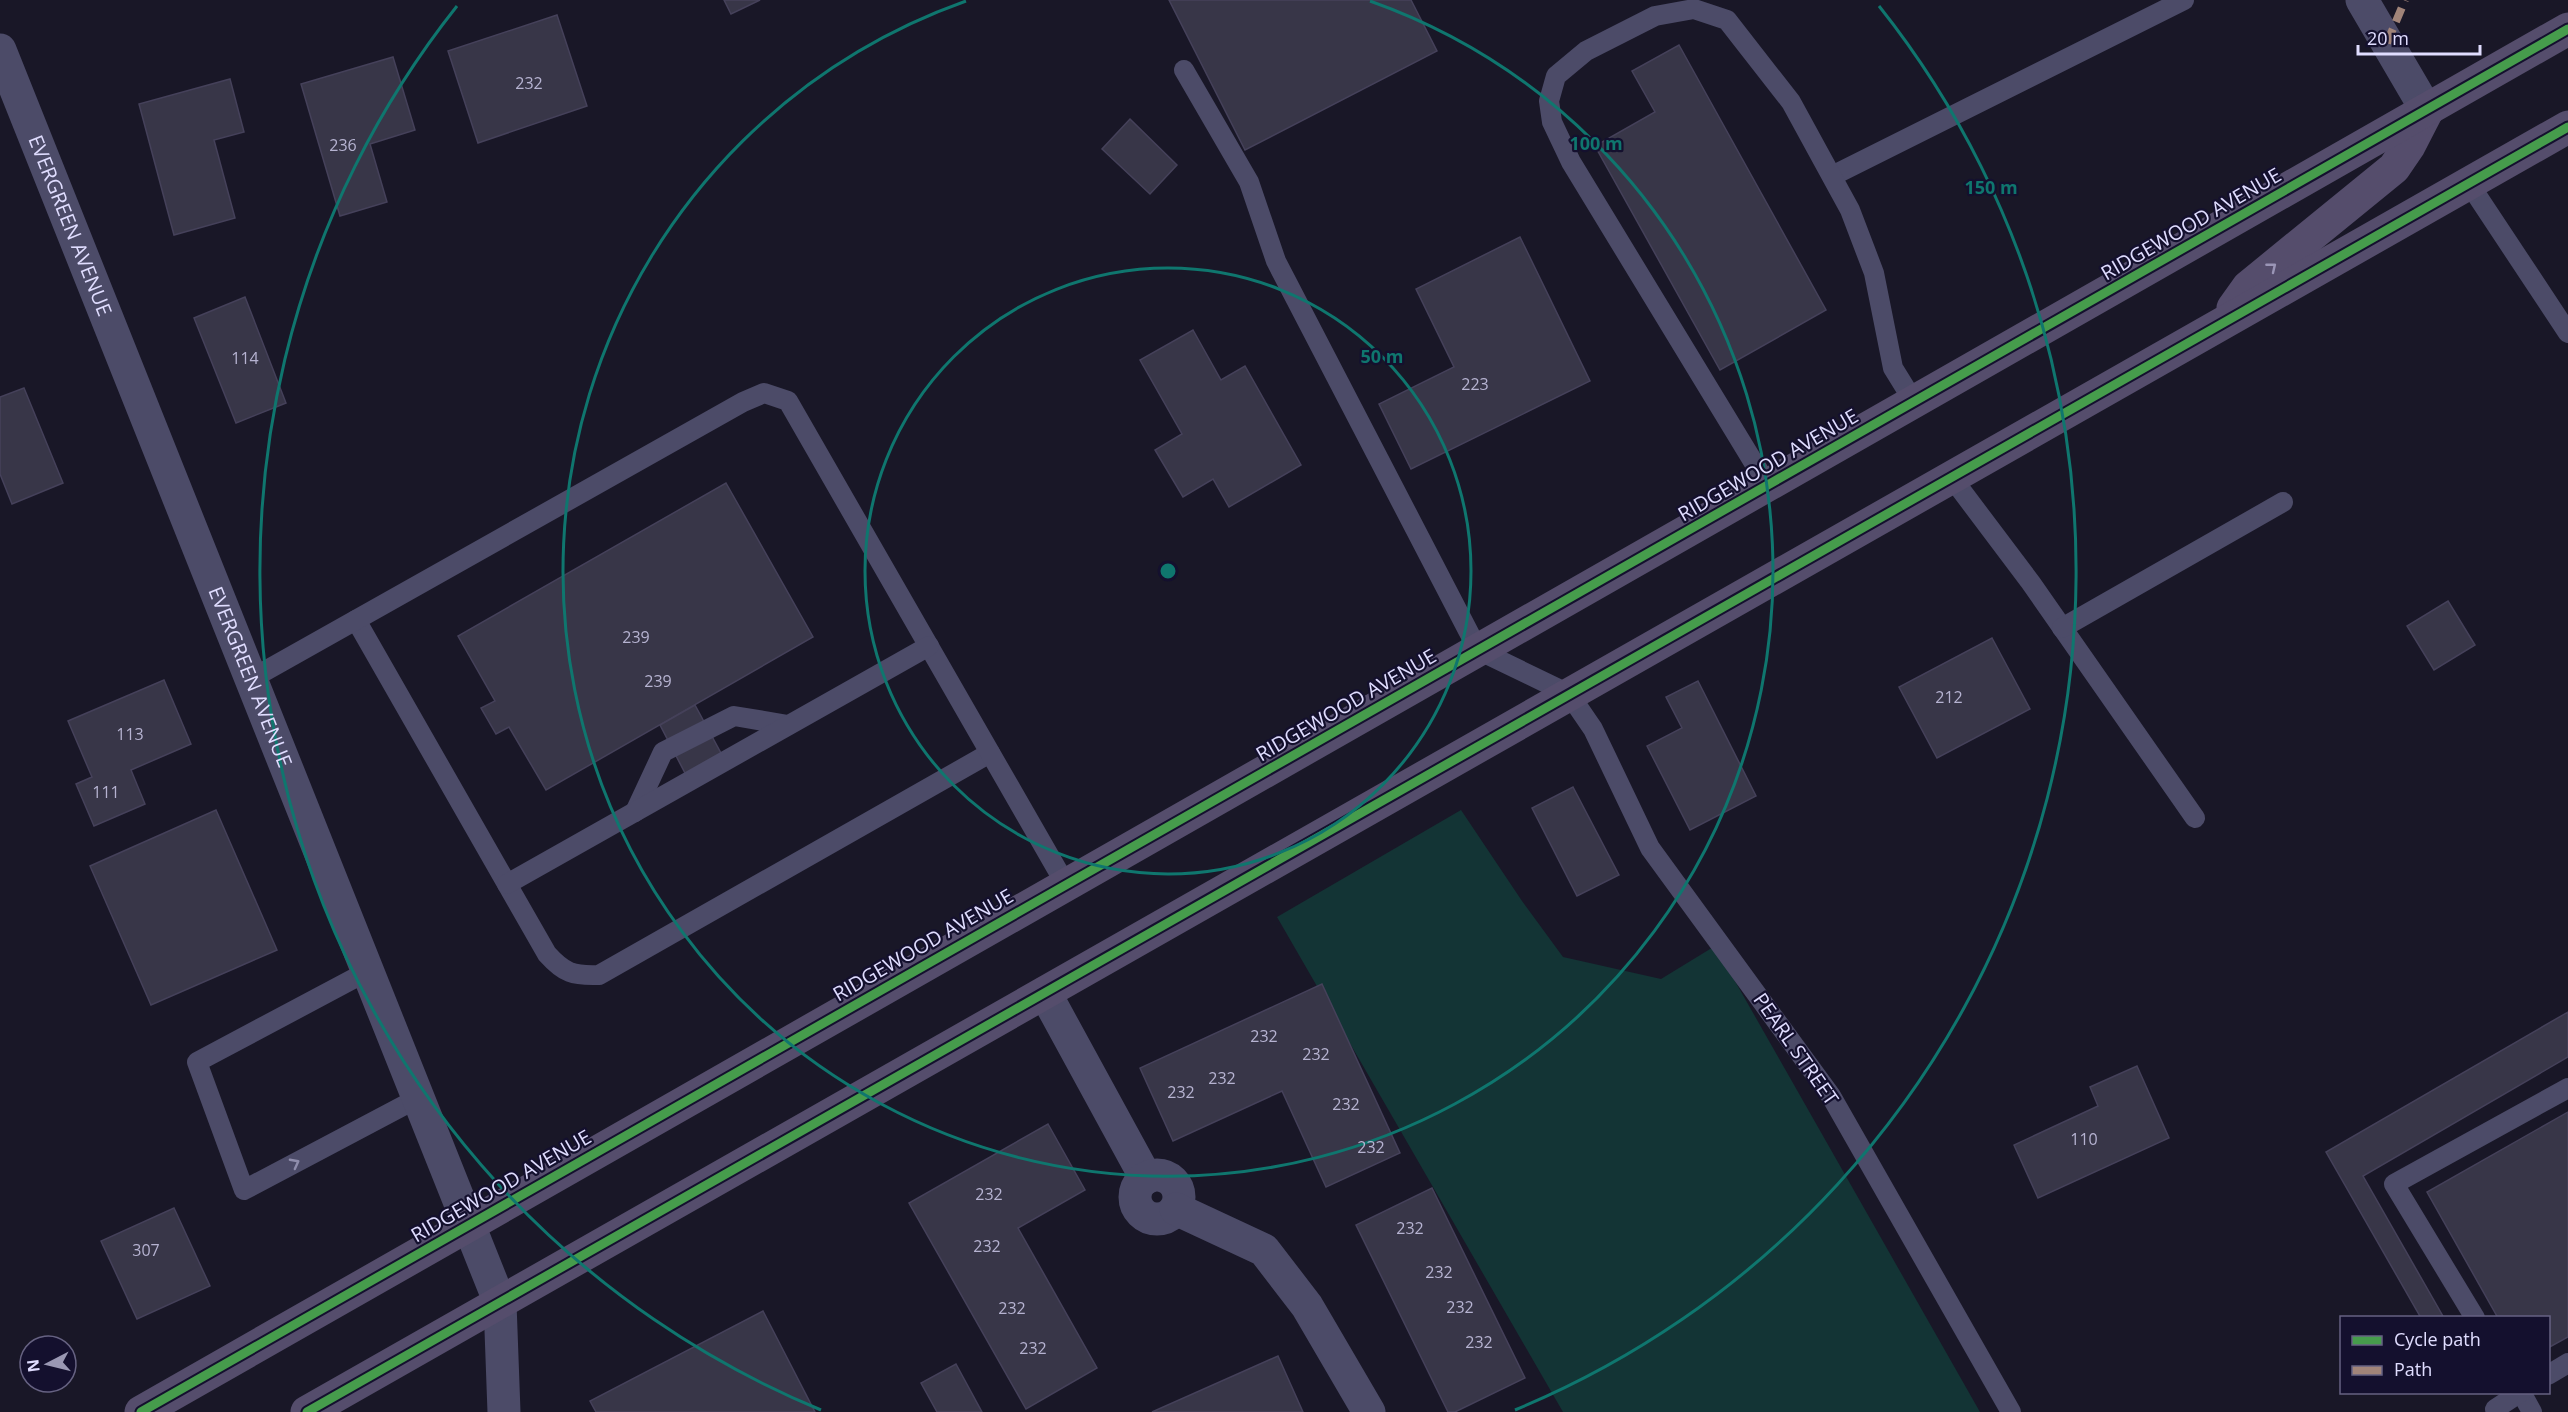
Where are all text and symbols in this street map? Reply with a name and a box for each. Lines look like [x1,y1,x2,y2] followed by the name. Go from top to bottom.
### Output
[2358,18,2480,56] scale bar
[2367,26,2409,50] text: 20 m
[515,72,543,94] house number: 232
[22,131,119,320] street label: EVERGREEN AVENUE
[1569,131,1623,155] text: 100 m
[329,134,357,156] house number: 236
[2096,161,2286,286] street label: RIDGEWOOD AVENUE
[1964,175,2018,199] text: 150 m
[2265,264,2276,275] one-way arrow
[1361,344,1403,368] text: 50 m
[231,347,259,369] house number: 114
[1461,373,1489,395] house number: 223
[1673,402,1863,527] street label: RIDGEWOOD AVENUE
[1158,561,1178,581] centre of rings
[202,582,299,771] street label: EVERGREEN AVENUE
[622,626,650,648] house number: 239
[1251,642,1441,767] street label: RIDGEWOOD AVENUE
[644,670,672,692] house number: 239
[1935,686,1963,708] house number: 212
[116,723,144,745] house number: 113
[92,781,120,803] house number: 111
[828,882,1018,1007] street label: RIDGEWOOD AVENUE
[1748,987,1845,1110] street label: PEARL STREET
[1250,1025,1278,1047] house number: 232
[1302,1043,1330,1065] house number: 232
[1208,1067,1236,1089] house number: 232
[1167,1081,1195,1103] house number: 232
[1332,1093,1360,1115] house number: 232
[406,1123,596,1248] street label: RIDGEWOOD AVENUE
[2070,1128,2098,1150] house number: 110
[1357,1136,1385,1158] house number: 232
[289,1159,300,1170] one-way arrow
[975,1183,1003,1205] house number: 232
[1396,1217,1424,1239] house number: 232
[973,1235,1001,1257] house number: 232
[132,1239,160,1261] house number: 307
[1425,1261,1453,1283] house number: 232
[1446,1296,1474,1318] house number: 232
[998,1297,1026,1319] house number: 232
[2340,1316,2550,1394] legend
[2394,1327,2481,1351] text: Cycle path
[1465,1331,1493,1353] house number: 232
[18,1334,78,1394] north arrow
[1019,1337,1047,1359] house number: 232
[2394,1357,2432,1381] text: Path
[21,1358,45,1374] text: N

